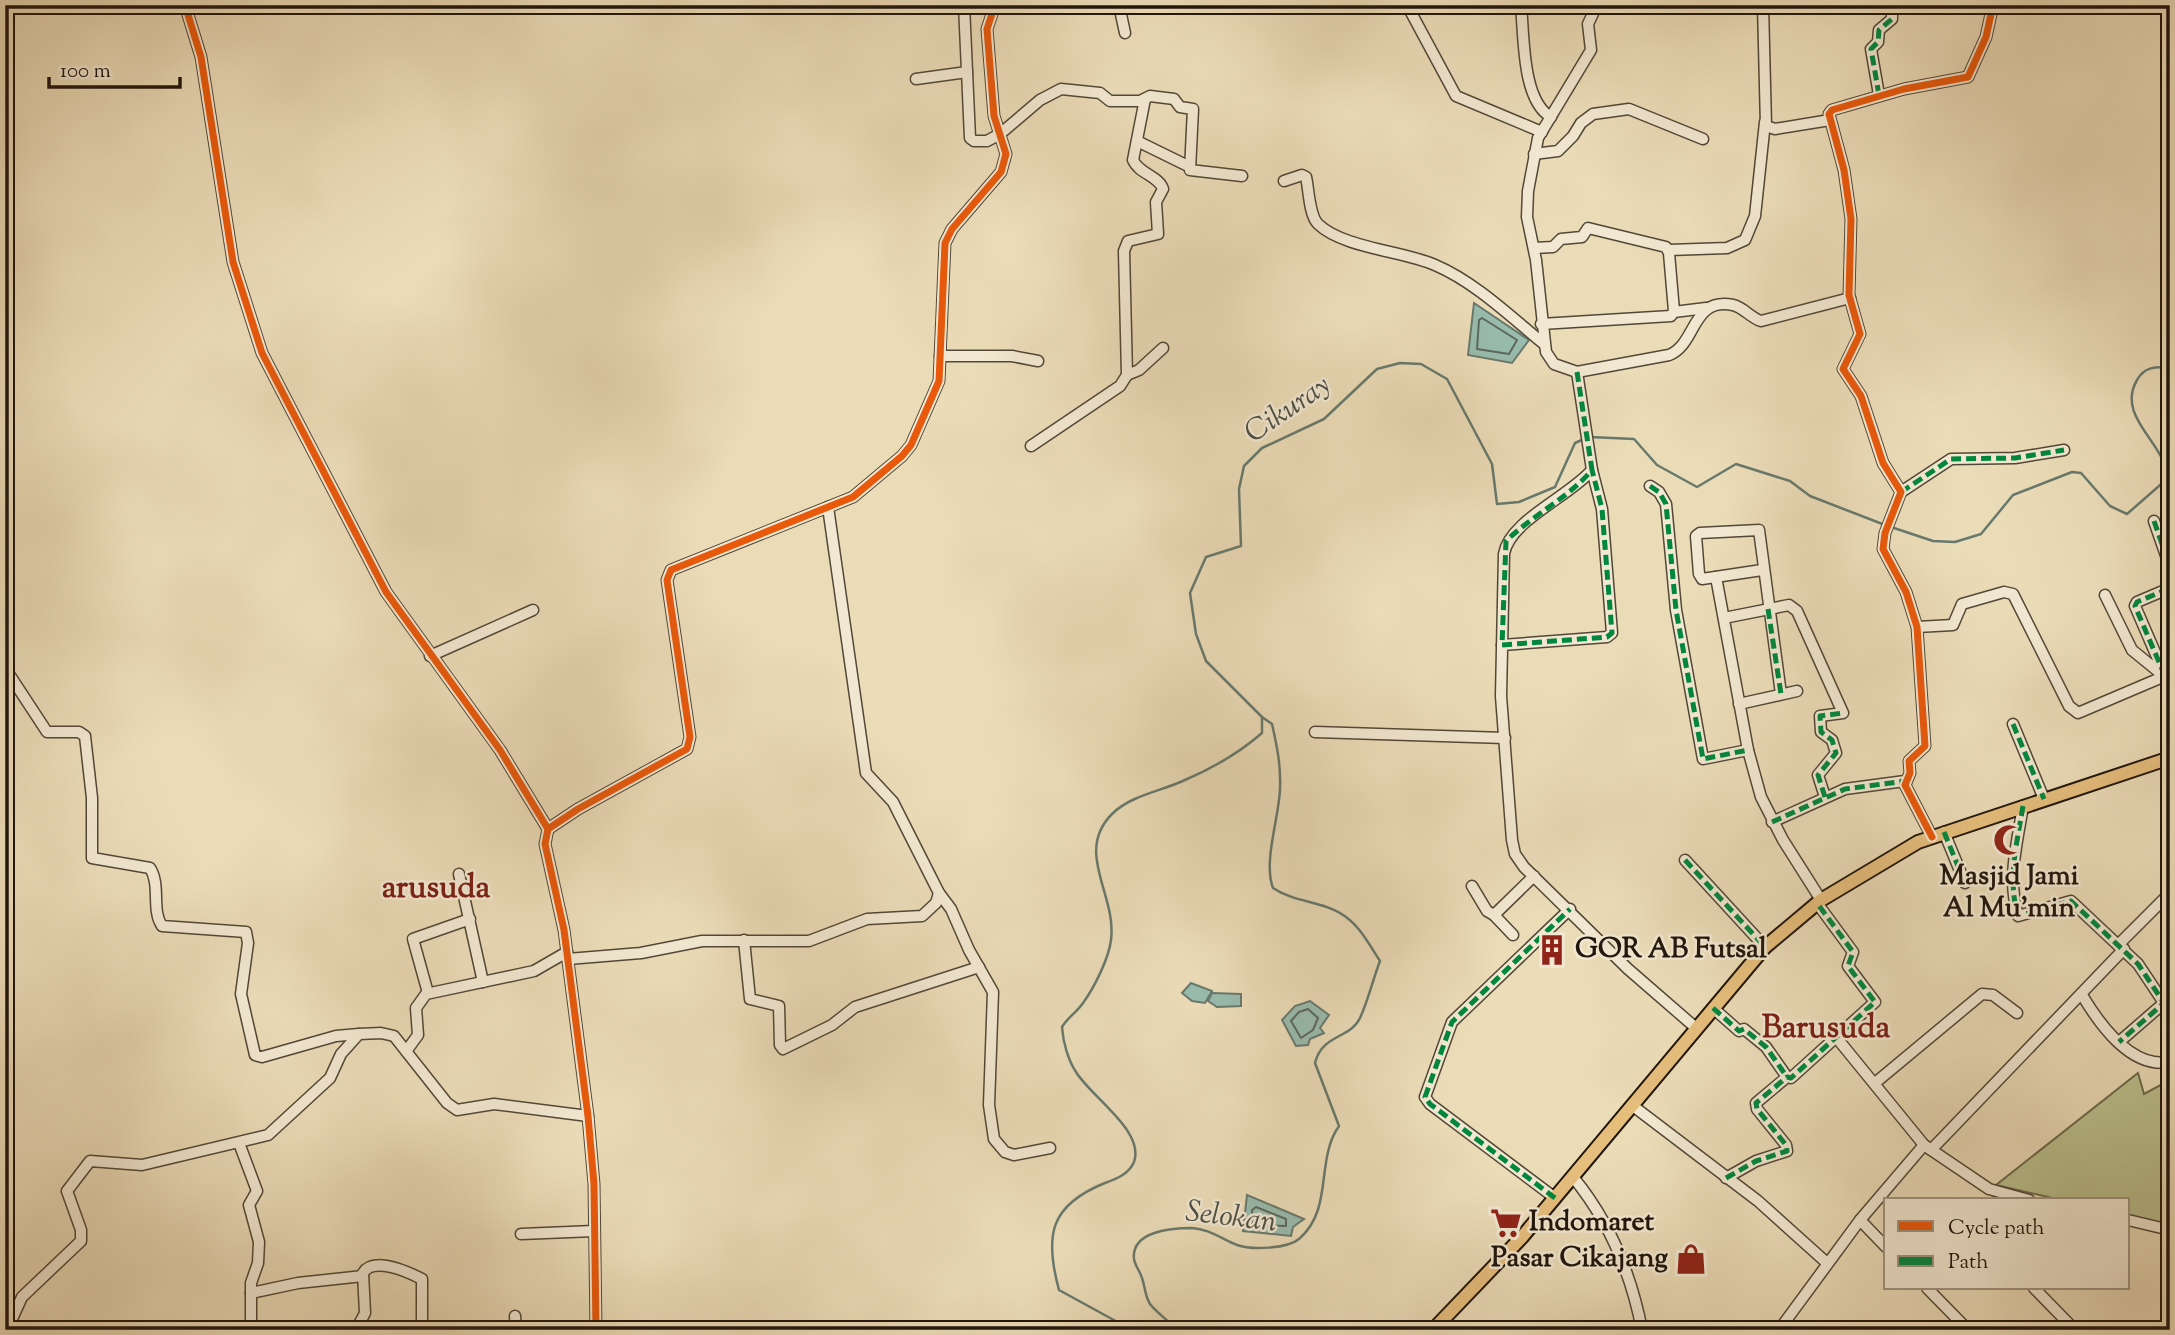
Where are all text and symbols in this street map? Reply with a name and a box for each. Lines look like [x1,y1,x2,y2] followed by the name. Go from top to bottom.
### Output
[49,46,180,90] scale bar
[60,57,111,87] text: 100 m
[1236,365,1340,455] water label: Cikuray
[1992,823,2026,857] mosque icon: Masjid Jami Al Mu'min
[1939,857,2079,929] place label: Masjid Jami Al Mu'min
[382,866,491,912] district label: arusuda
[1575,930,1767,970] place label: GOR AB Futsal
[1535,933,1569,967] building icon: GOR AB Futsal
[1762,1006,1891,1052] district label: Barusuda
[1183,1191,1279,1245] water label: Selokan
[1884,1198,2130,1290] legend
[1529,1203,1654,1243] place label: Indomaret
[1489,1206,1523,1240] supermarket icon: Indomaret
[1948,1214,2045,1244] text: Cycle path
[1491,1239,1668,1279] place label: Pasar Cikajang
[1674,1242,1708,1276] shop icon: Pasar Cikajang
[1948,1248,1989,1278] text: Path

